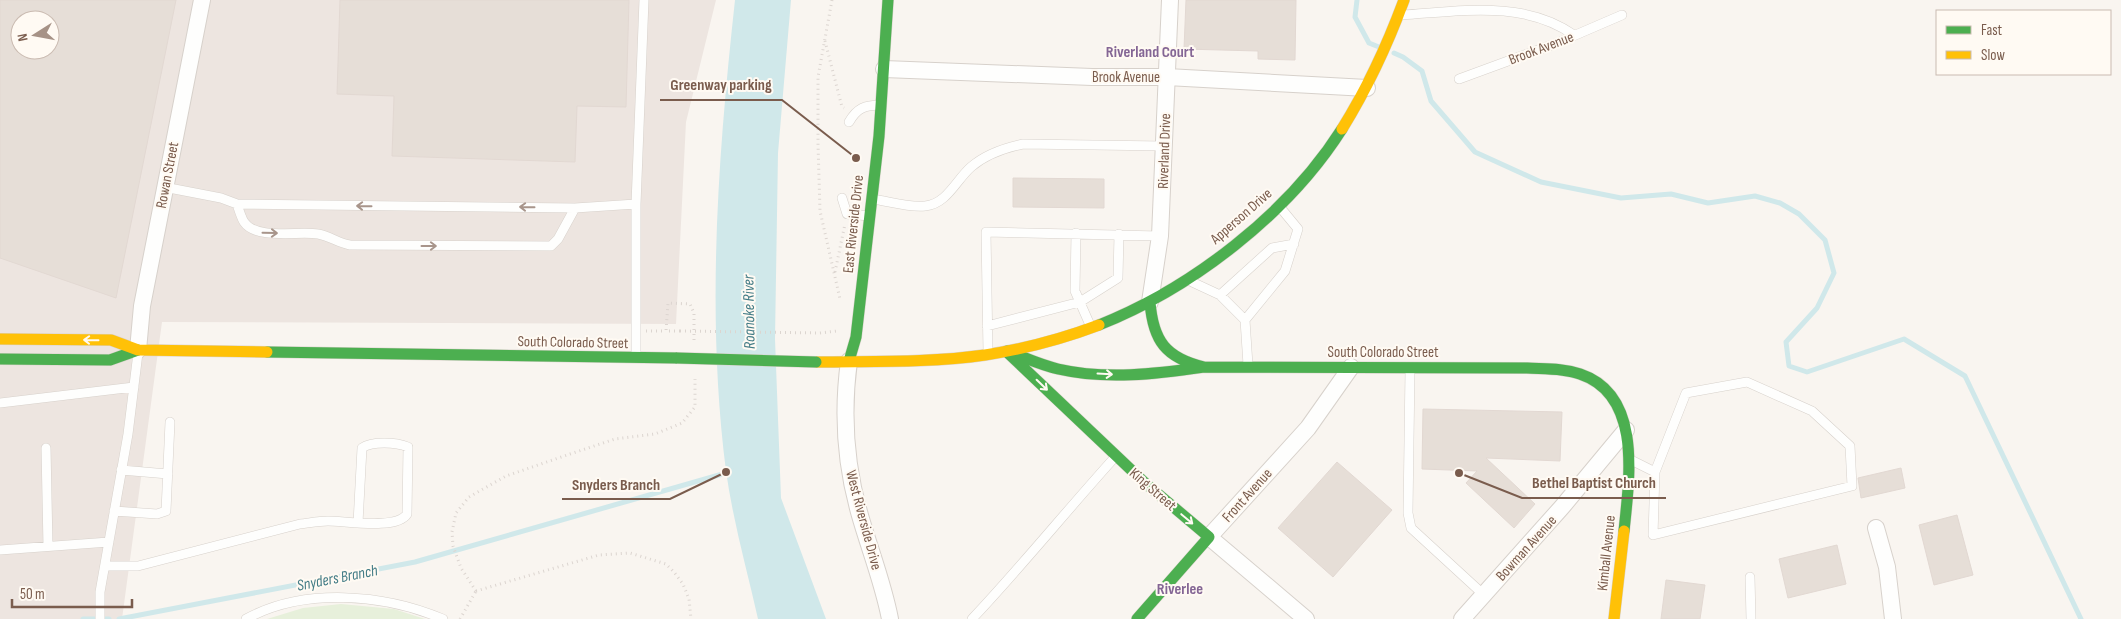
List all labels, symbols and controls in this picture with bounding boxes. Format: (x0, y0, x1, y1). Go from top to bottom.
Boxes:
north arrow (10, 10, 60, 60)
legend (1936, 10, 2111, 75)
text: Fast (1981, 21, 2003, 40)
street label: Brook Avenue (1506, 27, 1576, 70)
text: N (14, 32, 32, 43)
district label: Riverland Court (1106, 43, 1194, 62)
text: Slow (1981, 46, 2005, 65)
street label: Brook Avenue (1092, 68, 1160, 87)
callout: Greenway parking (660, 69, 782, 100)
text: Greenway parking (670, 76, 772, 95)
street label: Riverland Drive (1154, 113, 1175, 189)
street label: Rowan Street (152, 140, 183, 210)
street label: East Riverside Drive (839, 174, 868, 274)
street label: Apperson Drive (1206, 184, 1276, 249)
one-way arrow (356, 201, 372, 210)
one-way arrow (519, 202, 535, 212)
one-way arrow (261, 228, 277, 237)
one-way arrow (420, 241, 437, 251)
water label: Roanoke River (739, 274, 760, 349)
street label: South Colorado Street (517, 332, 629, 353)
one-way arrow (83, 335, 100, 345)
street label: South Colorado Street (1327, 343, 1439, 362)
one-way arrow (1096, 370, 1112, 379)
one-way arrow (1036, 379, 1048, 391)
street label: King Street (1125, 464, 1180, 515)
street label: Front Avenue (1218, 464, 1277, 526)
callout: Bethel Baptist Church (1522, 467, 1666, 498)
callout: Snyders Branch (562, 468, 670, 499)
street label: West Riverside Drive (841, 468, 886, 572)
text: Bethel Baptist Church (1532, 474, 1656, 493)
text: Snyders Branch (572, 476, 660, 495)
street label: Bowman Avenue (1492, 511, 1561, 585)
one-way arrow (1181, 513, 1194, 524)
street label: Kimball Avenue (1593, 514, 1620, 592)
water label: Snyders Branch (295, 561, 380, 596)
scale bar (12, 576, 132, 608)
district label: Riverlee (1157, 580, 1203, 599)
text: 50 m (20, 585, 45, 604)

